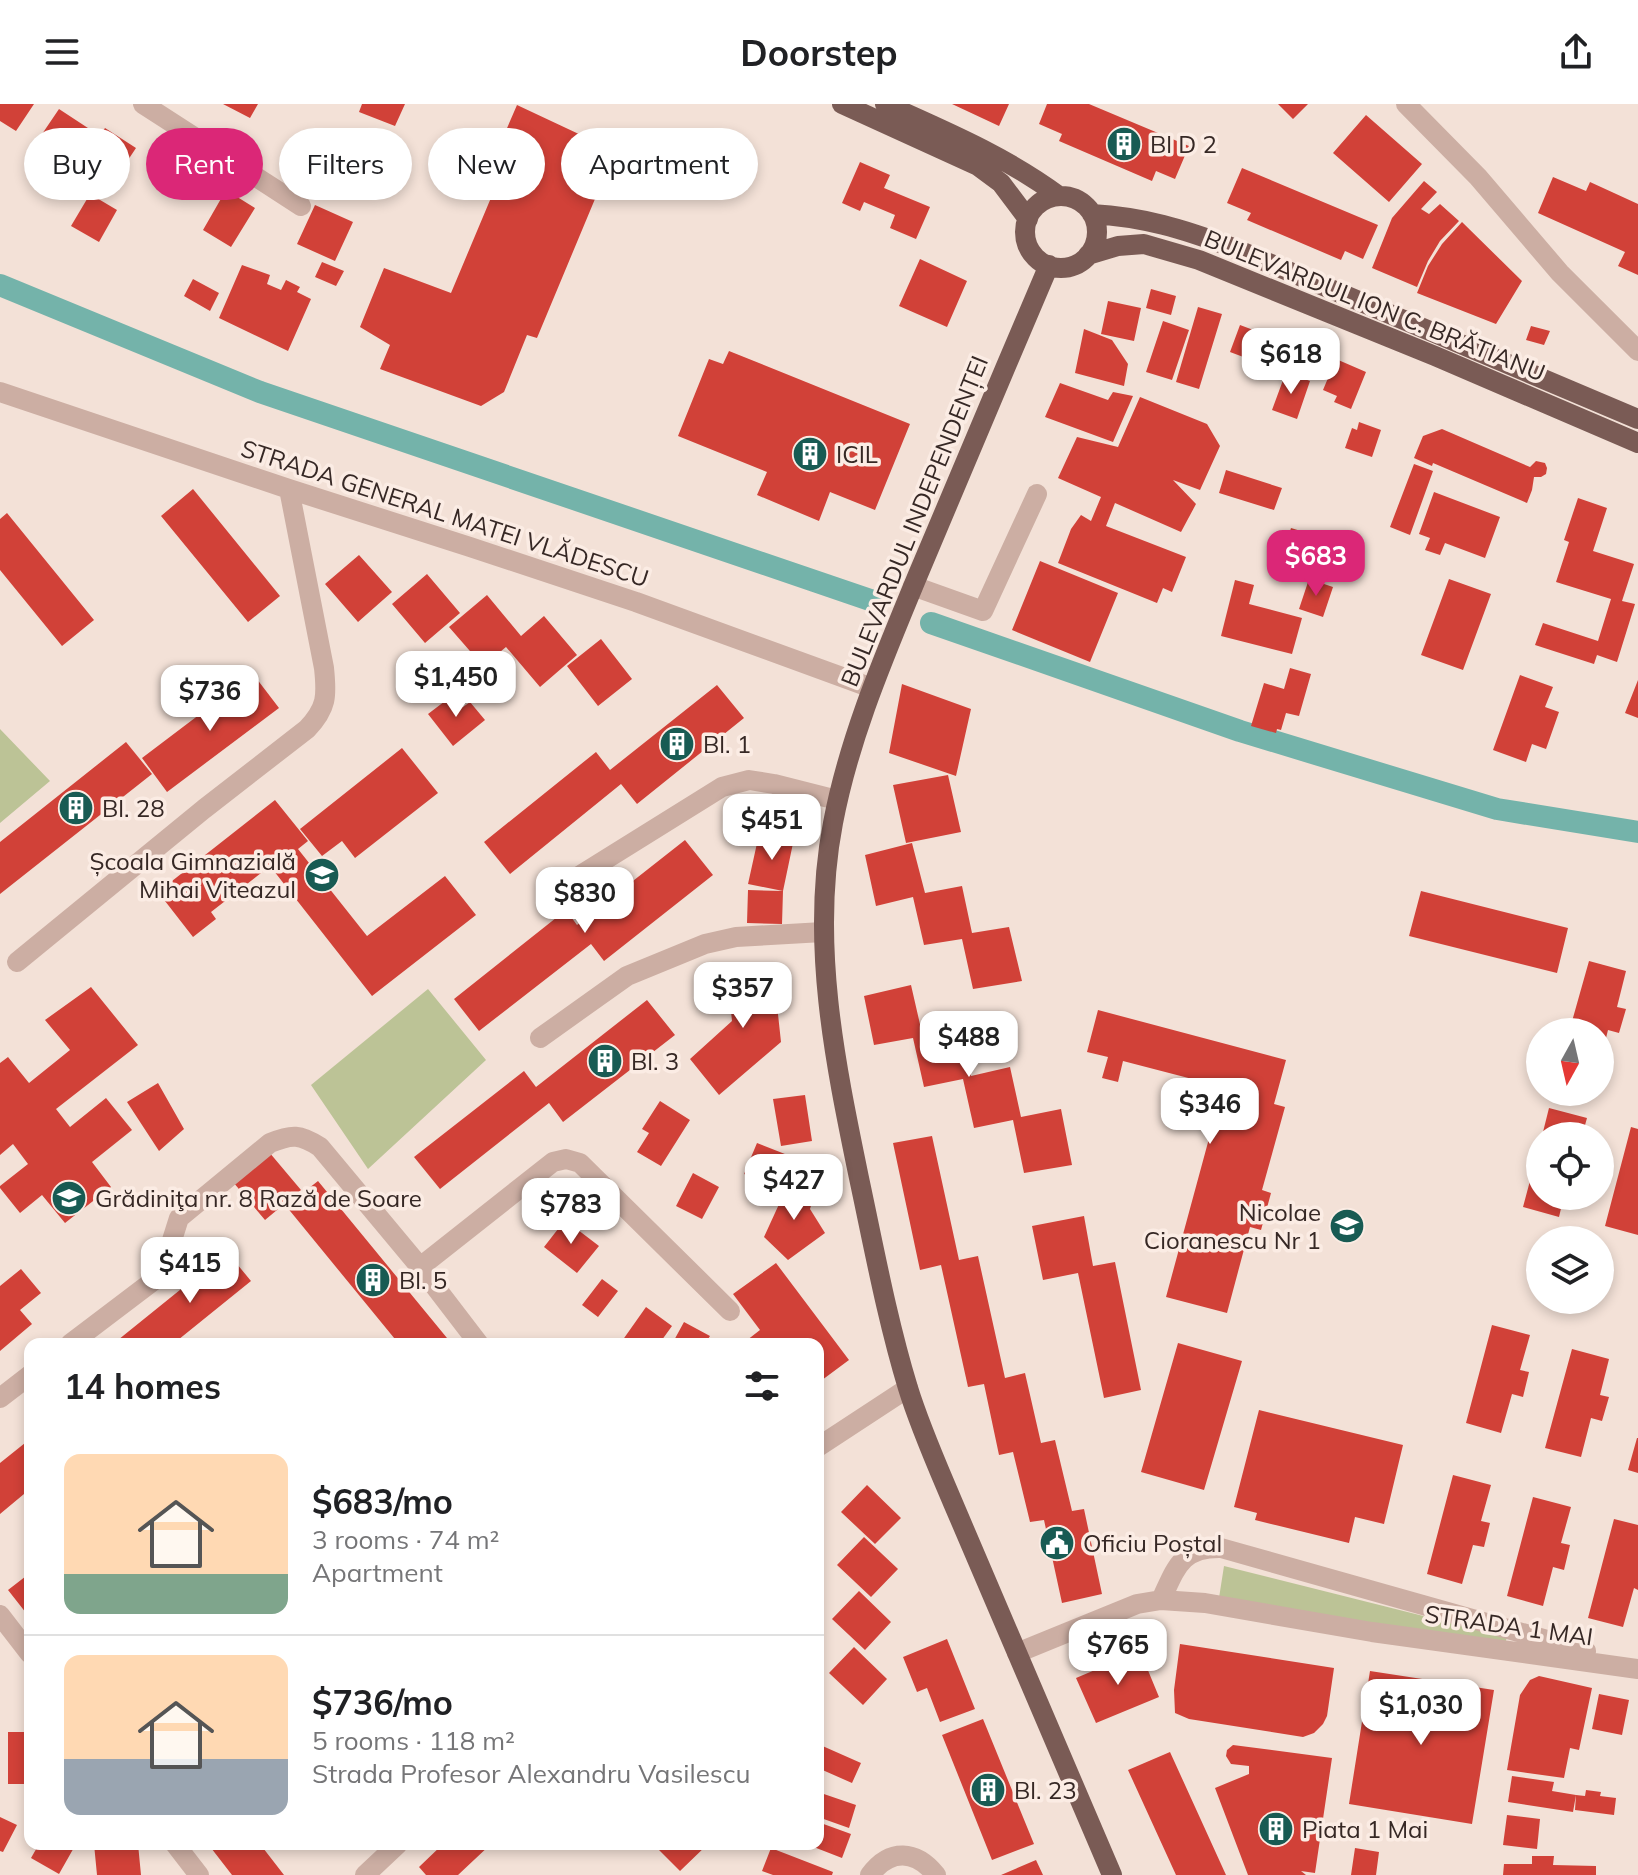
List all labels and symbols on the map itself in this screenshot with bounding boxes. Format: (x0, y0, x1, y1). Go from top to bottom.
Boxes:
building icon: Bl D 2 (1105, 125, 1143, 163)
place label: Bl D 2 (1150, 129, 1217, 159)
street label: BULEVARDUL ION C. BRĂTIANU (1200, 223, 1550, 387)
pin: $618 (1244, 328, 1338, 396)
street label: BULEVARDUL INDEPENDENȚEI (834, 351, 995, 691)
street label: STRADA GENERAL MATEI VLĂDESCU (237, 433, 653, 593)
building icon: ICIL (791, 435, 829, 473)
place label: ICIL (836, 439, 878, 469)
pin: $683 (1269, 530, 1363, 598)
pin: $1,450 (391, 651, 521, 719)
pin: $736 (163, 665, 257, 733)
building icon: Bl. 1 (658, 725, 696, 763)
place label: Bl. 1 (703, 729, 751, 759)
building icon: Bl. 28 (57, 789, 95, 827)
place label: Bl. 28 (102, 793, 165, 823)
pin: $451 (725, 794, 819, 862)
place label: Școala Gimnazială Mihai Viteazul (89, 846, 296, 904)
school or university icon: Școala Gimnazială Mihai Viteazul (303, 856, 341, 894)
pin: $830 (538, 867, 632, 935)
pin: $357 (696, 962, 790, 1030)
pin: $488 (922, 1011, 1016, 1079)
north arrow (1526, 1018, 1614, 1106)
building icon: Bl. 3 (586, 1042, 624, 1080)
place label: Bl. 3 (631, 1046, 679, 1076)
pin: $346 (1163, 1078, 1257, 1146)
pin: $427 (747, 1154, 841, 1222)
pin: $783 (524, 1178, 618, 1246)
school or university icon: Grădiniţa nr. 8 Rază de Soare (50, 1179, 88, 1217)
place label: Grădiniţa nr. 8 Rază de Soare (95, 1183, 422, 1213)
place label: Nicolae Cioranescu Nr 1 (1144, 1197, 1321, 1255)
school or university icon: Nicolae Cioranescu Nr 1 (1328, 1207, 1366, 1245)
pin: $415 (143, 1237, 237, 1305)
building icon: Bl. 5 (354, 1261, 392, 1299)
place label: Bl. 5 (399, 1265, 447, 1295)
public building icon: Oficiu Poștal (1038, 1524, 1076, 1562)
place label: Oficiu Poștal (1083, 1528, 1222, 1559)
street label: STRADA 1 MAI (1423, 1598, 1595, 1652)
pin: $765 (1071, 1619, 1165, 1687)
pin: $1,030 (1356, 1679, 1486, 1747)
building icon: Bl. 23 (969, 1771, 1007, 1809)
place label: Bl. 23 (1014, 1775, 1077, 1805)
building icon: Piata 1 Mai (1257, 1810, 1295, 1848)
place label: Piata 1 Mai (1302, 1814, 1428, 1844)

